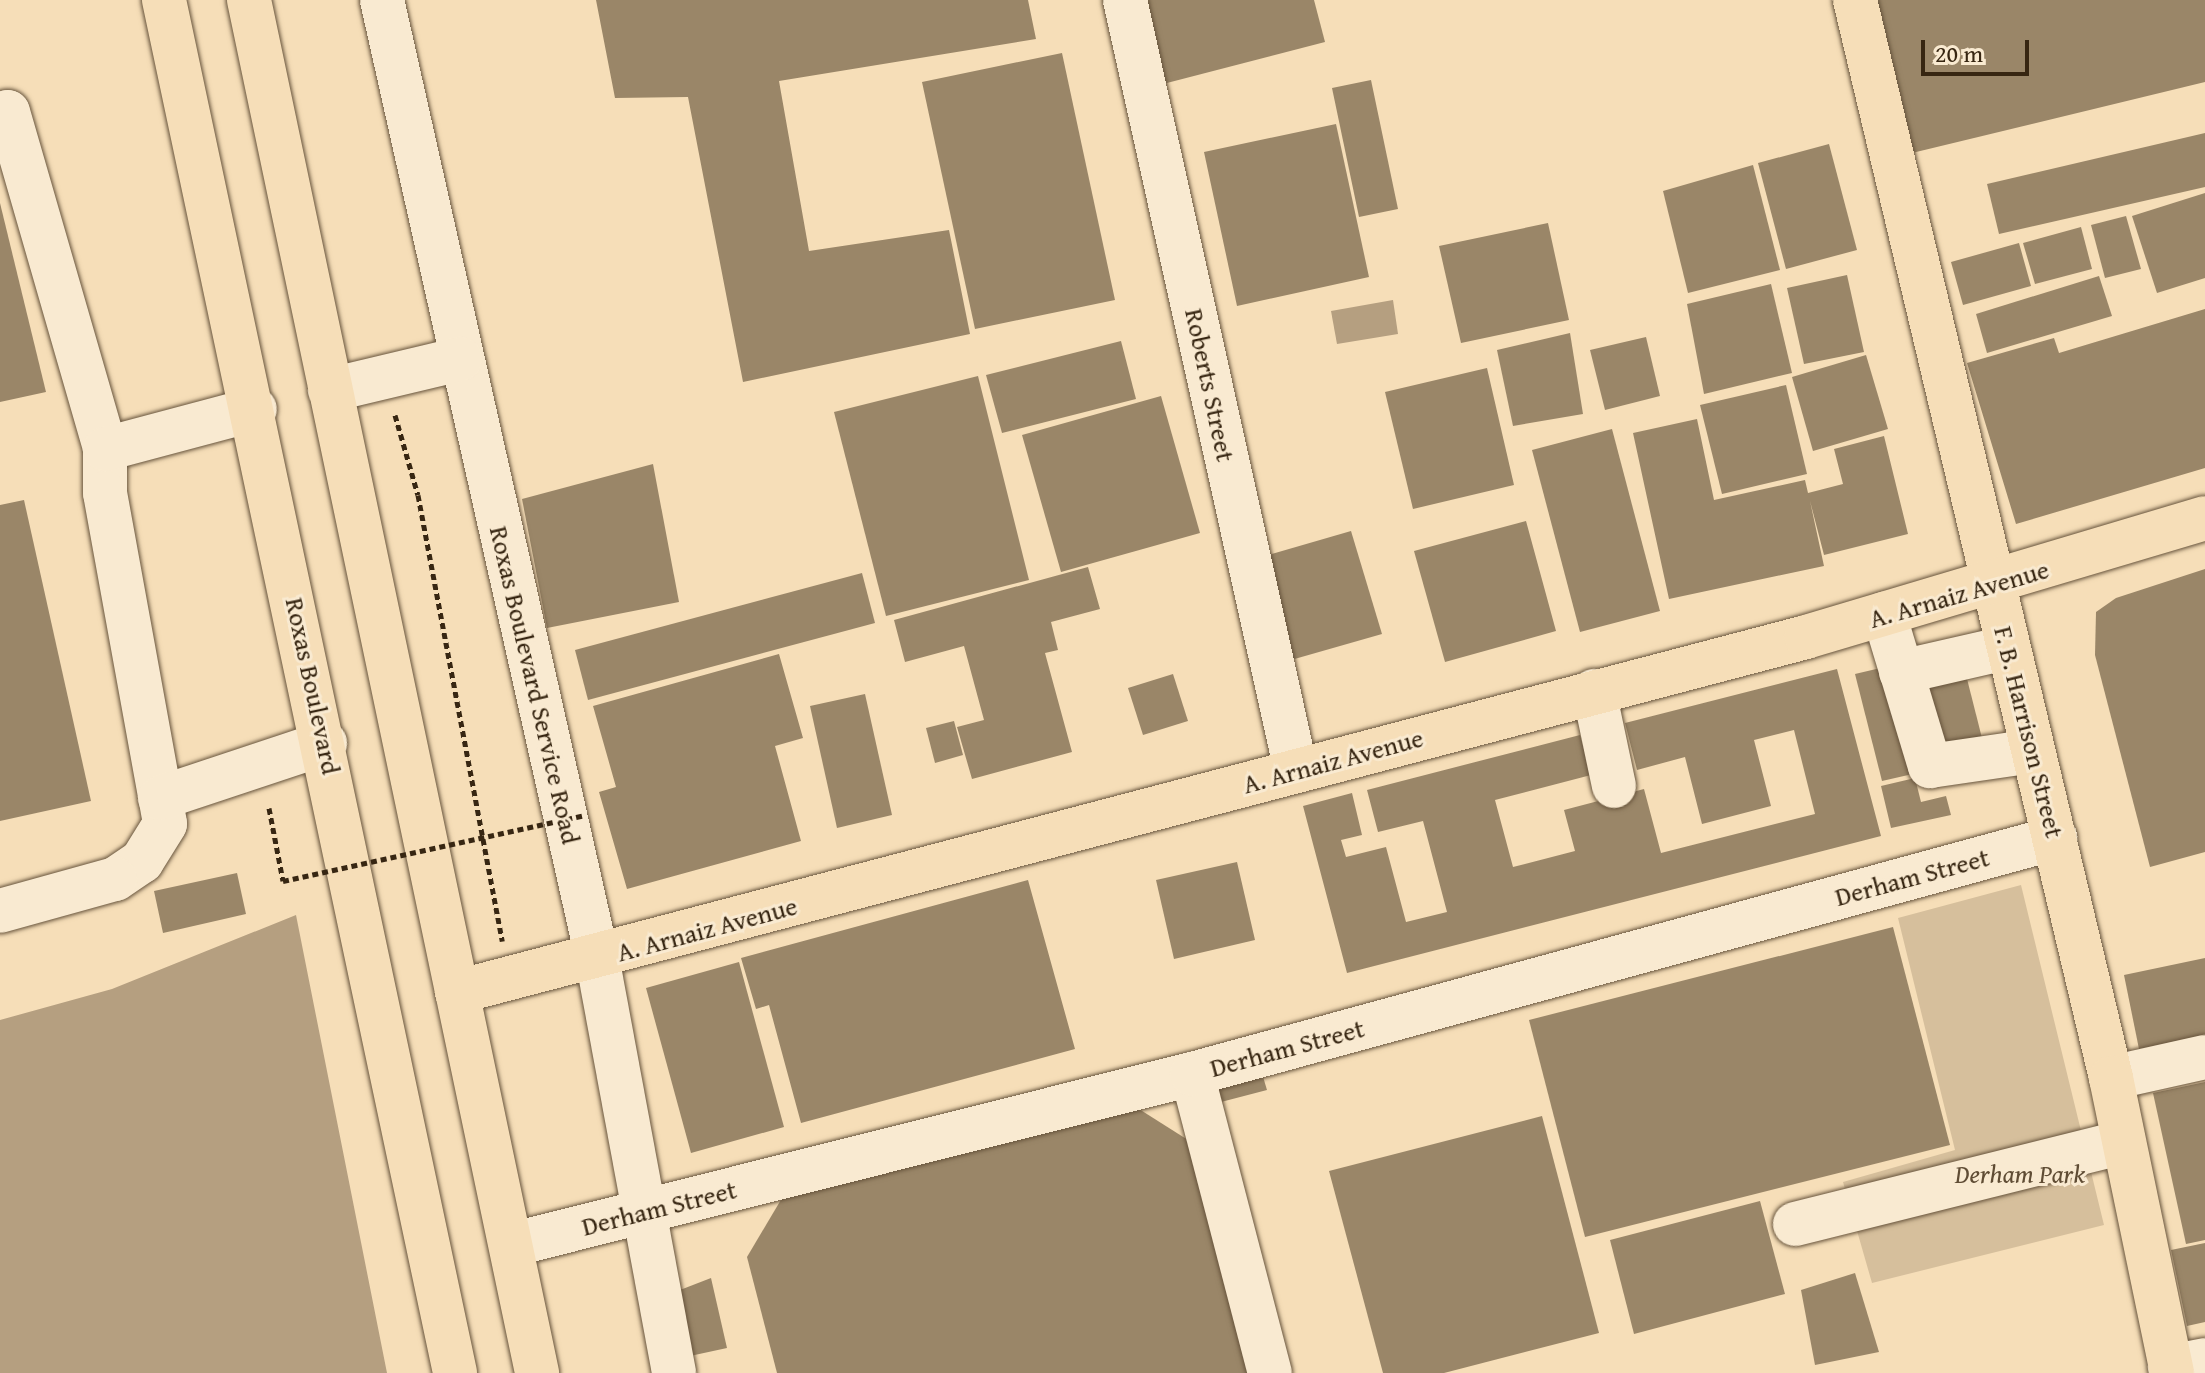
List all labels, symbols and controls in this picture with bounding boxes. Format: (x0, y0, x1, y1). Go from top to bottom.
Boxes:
scale bar (1925, 24, 2033, 74)
text: 20 m (1935, 36, 1983, 71)
street label: Roberts Street (1179, 306, 1241, 464)
street label: Roxas Boulevard Service Road (483, 523, 587, 847)
street label: A. Arnaiz Avenue (1866, 553, 2052, 635)
street label: Roxas Boulevard (279, 595, 347, 777)
street label: F. B. Harrison Street (1988, 623, 2070, 841)
street label: A. Arnaiz Avenue (1239, 722, 1427, 800)
street label: Derham Street (1831, 841, 1993, 913)
street label: A. Arnaiz Avenue (613, 890, 801, 968)
street label: Derham Street (1206, 1012, 1368, 1084)
park label: Derham Park (1955, 1158, 2085, 1190)
street label: Derham Street (578, 1174, 740, 1242)

